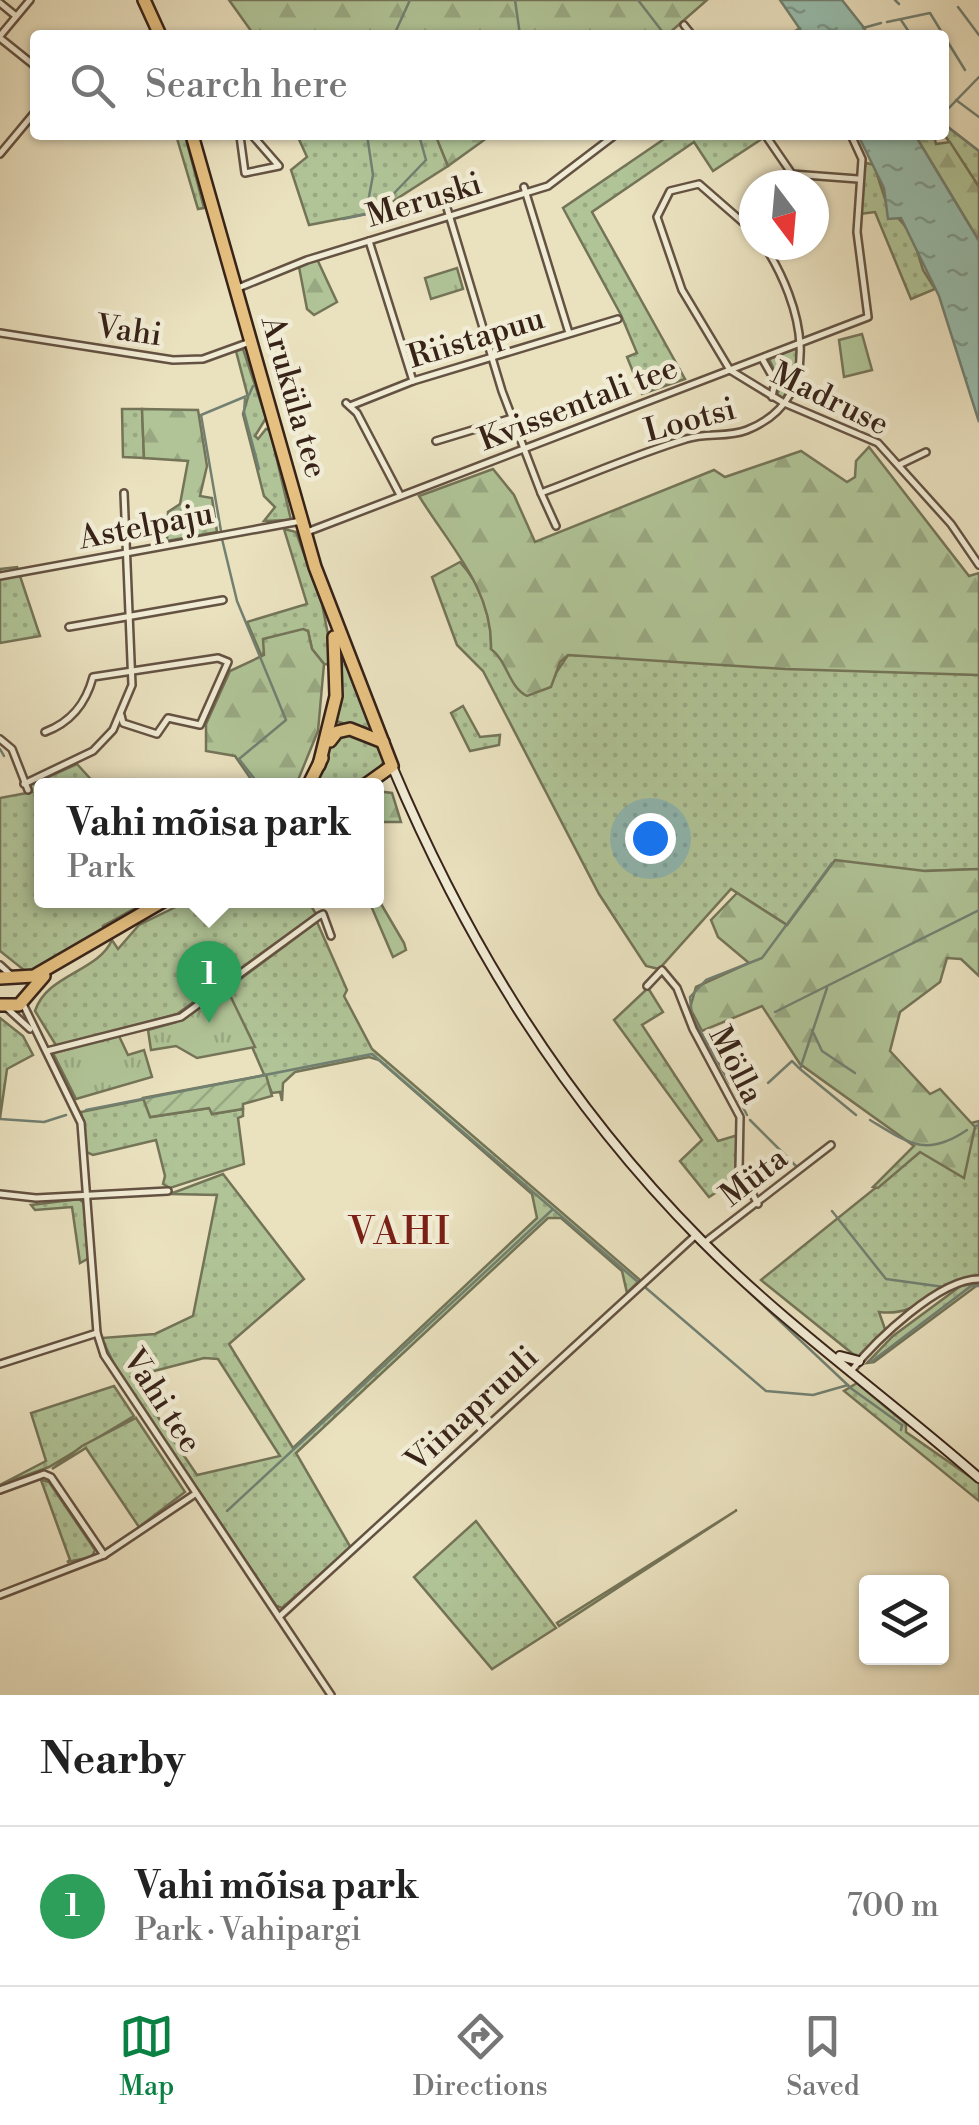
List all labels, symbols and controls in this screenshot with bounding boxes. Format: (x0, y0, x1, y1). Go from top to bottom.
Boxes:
search box (30, 30, 949, 140)
icon: search (65, 58, 120, 113)
text: Search here (145, 62, 348, 109)
street label: Meruski (361, 164, 487, 236)
north arrow (739, 170, 829, 260)
street label: Riistapuu (403, 298, 549, 378)
street label: Vahi (93, 306, 164, 355)
street label: Aruküla tee (252, 311, 336, 483)
street label: Kvissentali tee (473, 348, 683, 460)
street label: Madruse (765, 353, 895, 445)
street label: Lootsi (640, 389, 740, 451)
street label: Astelpaju (74, 493, 217, 559)
popup (34, 778, 384, 908)
text: Vahi mõisa park (67, 800, 351, 847)
your location (625, 813, 676, 864)
text: Park (67, 847, 134, 887)
pin: 1 (176, 940, 242, 1023)
street label: Mölla (700, 1020, 773, 1111)
street label: Müta (712, 1138, 796, 1216)
district label: VAHI (347, 1209, 452, 1256)
street label: Viinapruuli (396, 1337, 547, 1481)
street label: Vahi tee (113, 1341, 210, 1461)
map controls (859, 1575, 949, 1665)
button: layers (859, 1575, 949, 1665)
text: Nearby (40, 1734, 185, 1787)
text: Vahi mõisa park (135, 1863, 418, 1910)
text: 1 (65, 1886, 80, 1926)
text: 700 m (847, 1886, 939, 1926)
text: Park · Vahipargi (135, 1910, 361, 1950)
tab: Map (119, 2009, 174, 2104)
tab: Directions (413, 2009, 548, 2104)
tab: Saved (786, 2009, 860, 2104)

